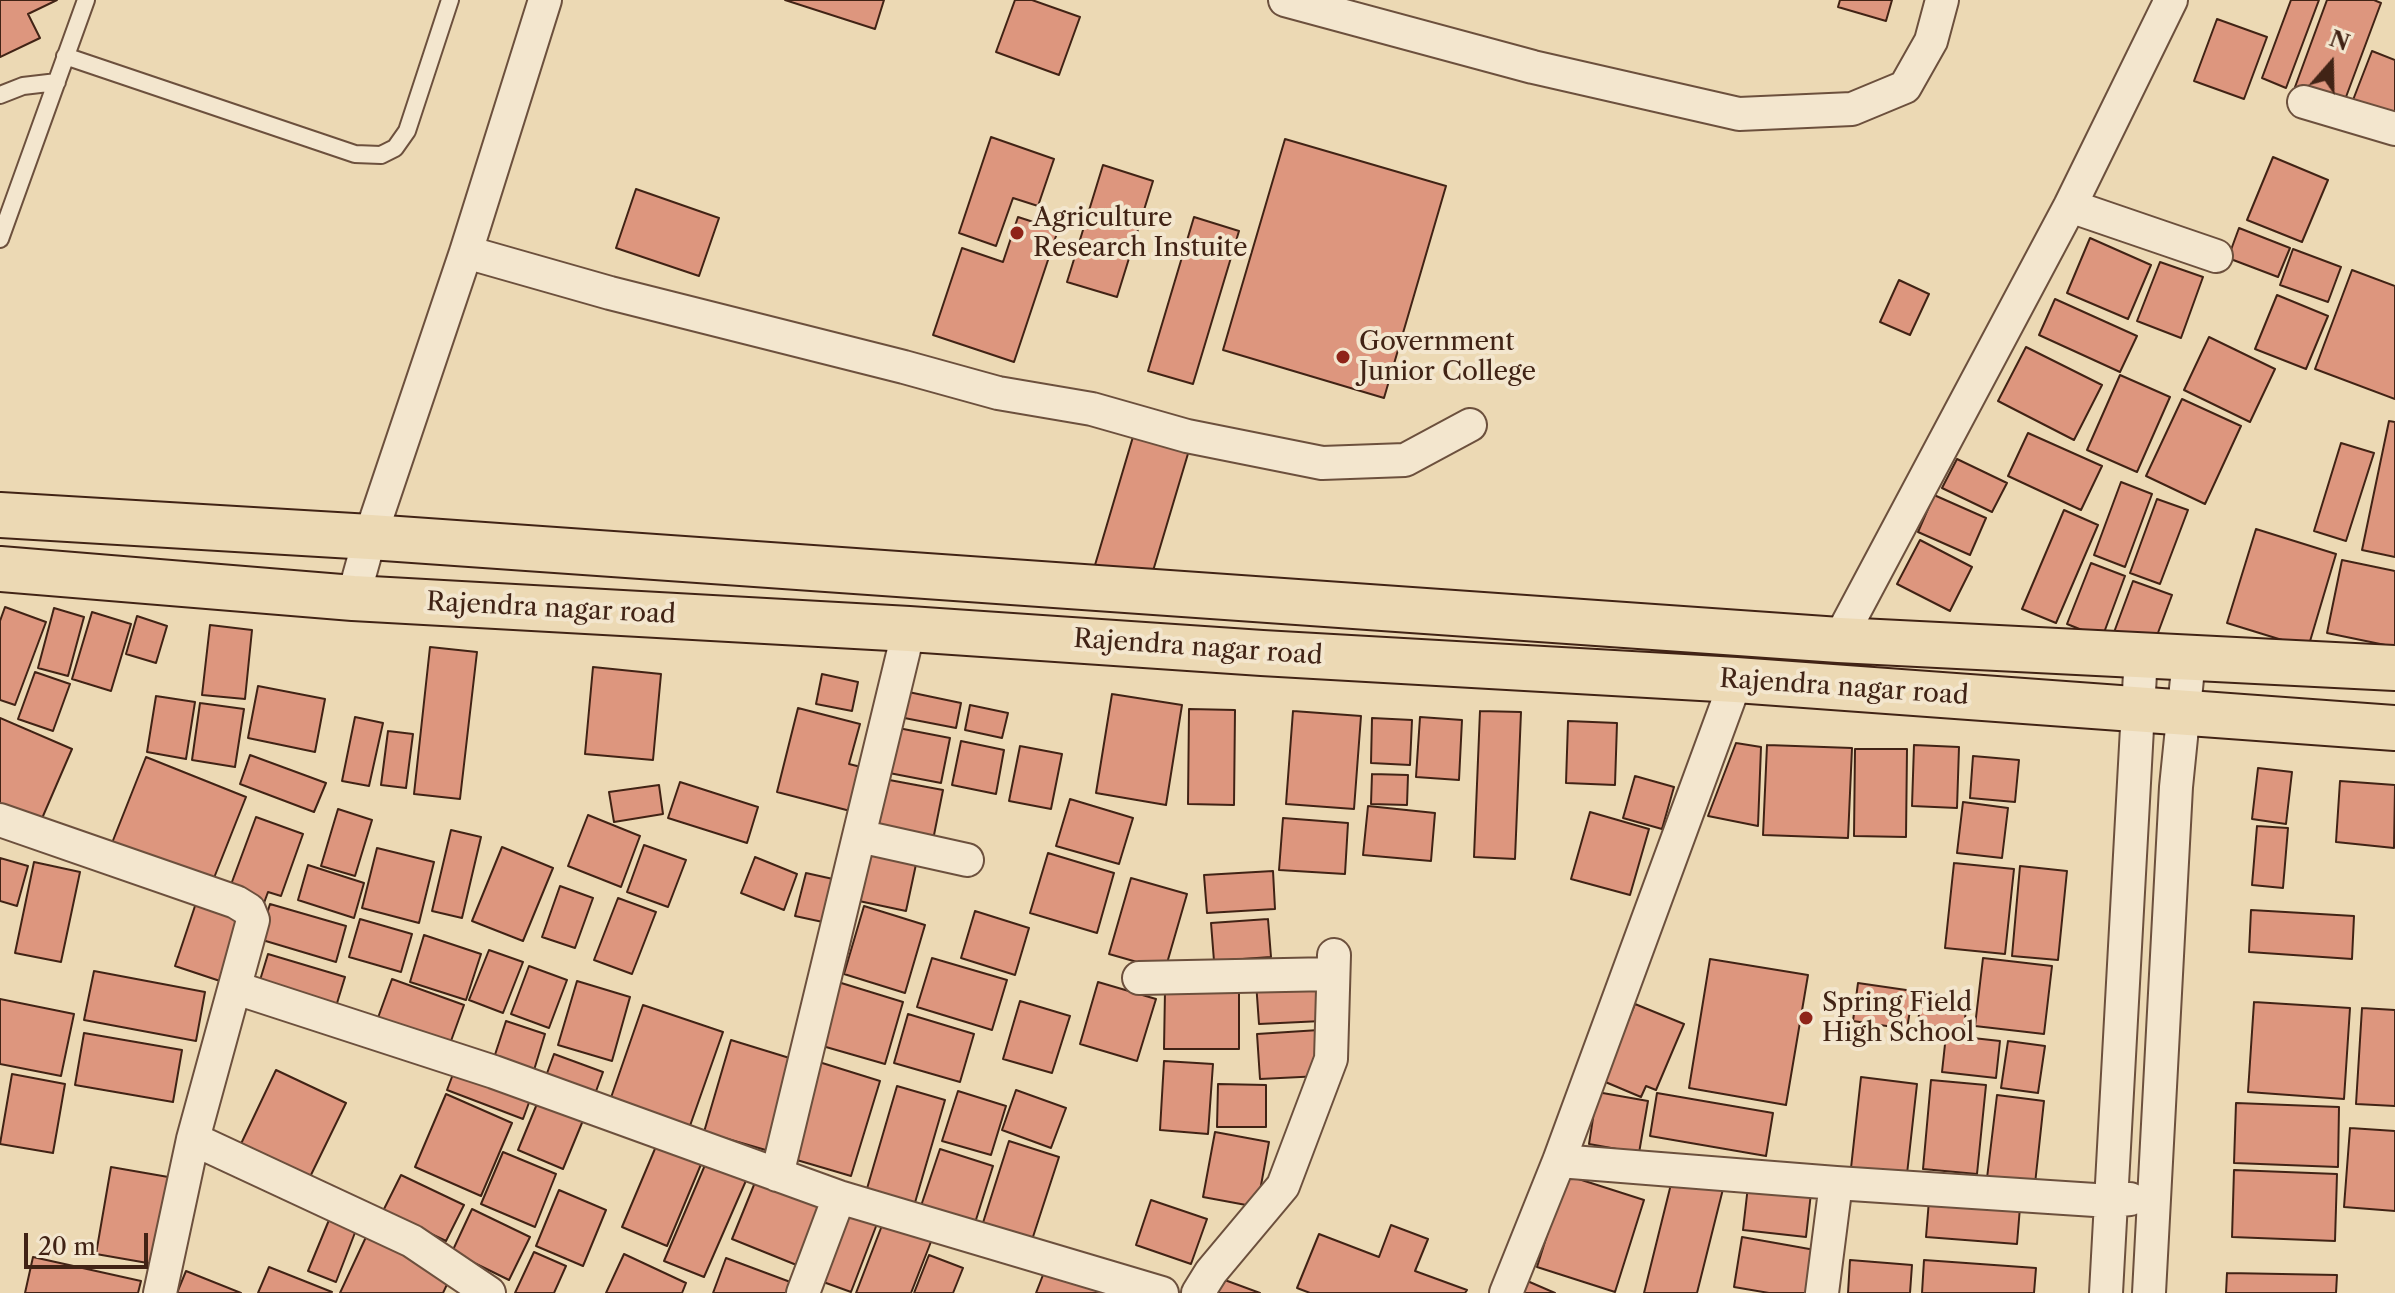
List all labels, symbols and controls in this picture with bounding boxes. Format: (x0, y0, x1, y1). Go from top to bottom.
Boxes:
north arrow (2291, 24, 2371, 104)
text: N (2326, 25, 2353, 57)
place label: Agriculture Research Instuite (1033, 202, 1248, 264)
marker: Agriculture Research Instuite (1008, 224, 1026, 242)
place label: Government Junior College (1359, 326, 1536, 388)
marker: Government Junior College (1334, 348, 1352, 366)
street label: Rajendra nagar road (426, 587, 676, 631)
street label: Rajendra nagar road (1072, 624, 1324, 672)
street label: Rajendra nagar road (1718, 664, 1970, 712)
place label: Spring Field High School (1822, 987, 1974, 1048)
marker: Spring Field High School (1797, 1009, 1815, 1027)
scale bar (28, 1217, 152, 1267)
text: 20 m (38, 1232, 96, 1261)

